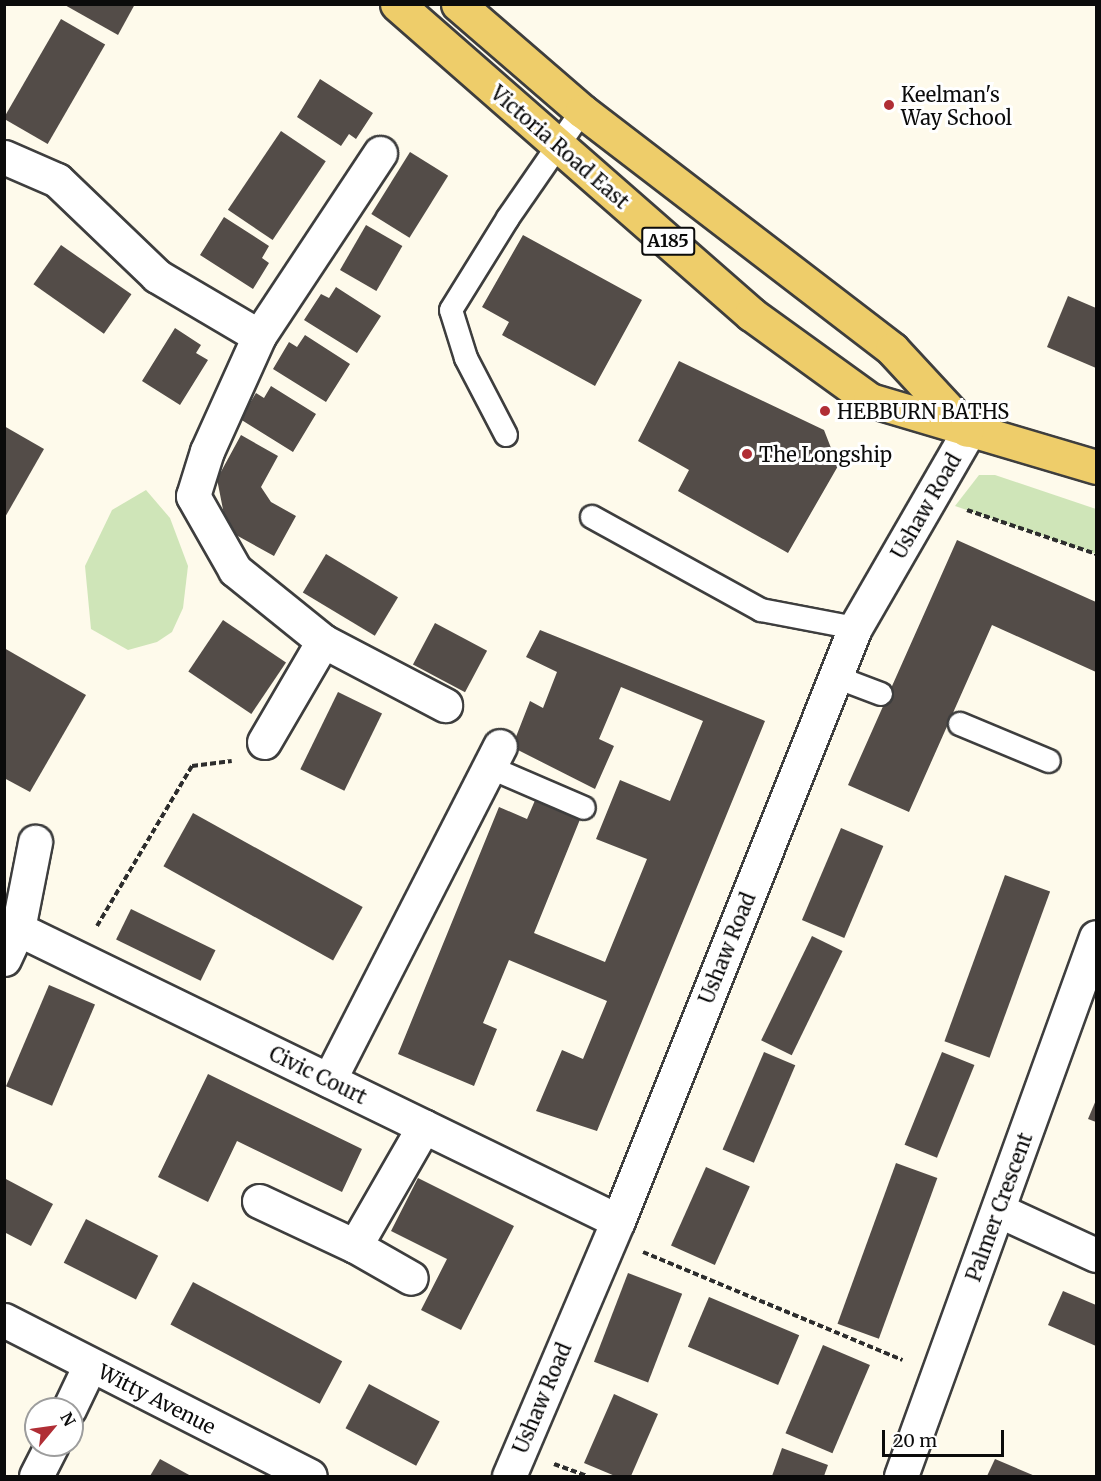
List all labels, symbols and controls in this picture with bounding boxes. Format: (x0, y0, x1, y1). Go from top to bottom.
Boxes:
street label: Victoria Road East (486, 81, 634, 213)
place label: Keelman's Way School (901, 82, 1012, 129)
marker: Keelman's Way School (882, 98, 896, 112)
road number: A185 (641, 226, 695, 256)
place label: HEBBURN BATHS (837, 399, 1009, 423)
marker: HEBBURN BATHS (818, 404, 832, 418)
place label: The Longship (759, 442, 892, 466)
marker: The Longship (740, 447, 754, 461)
street label: Ushaw Road (886, 449, 966, 563)
street label: Ushaw Road (694, 889, 760, 1007)
street label: Civic Court (265, 1041, 371, 1109)
street label: Palmer Crescent (961, 1129, 1037, 1285)
street label: Ushaw Road (508, 1339, 576, 1457)
street label: Witty Avenue (94, 1359, 220, 1439)
north arrow (24, 1397, 84, 1457)
text: N (56, 1409, 80, 1430)
scale bar (885, 1418, 1006, 1456)
text: 20 m (893, 1429, 937, 1452)

